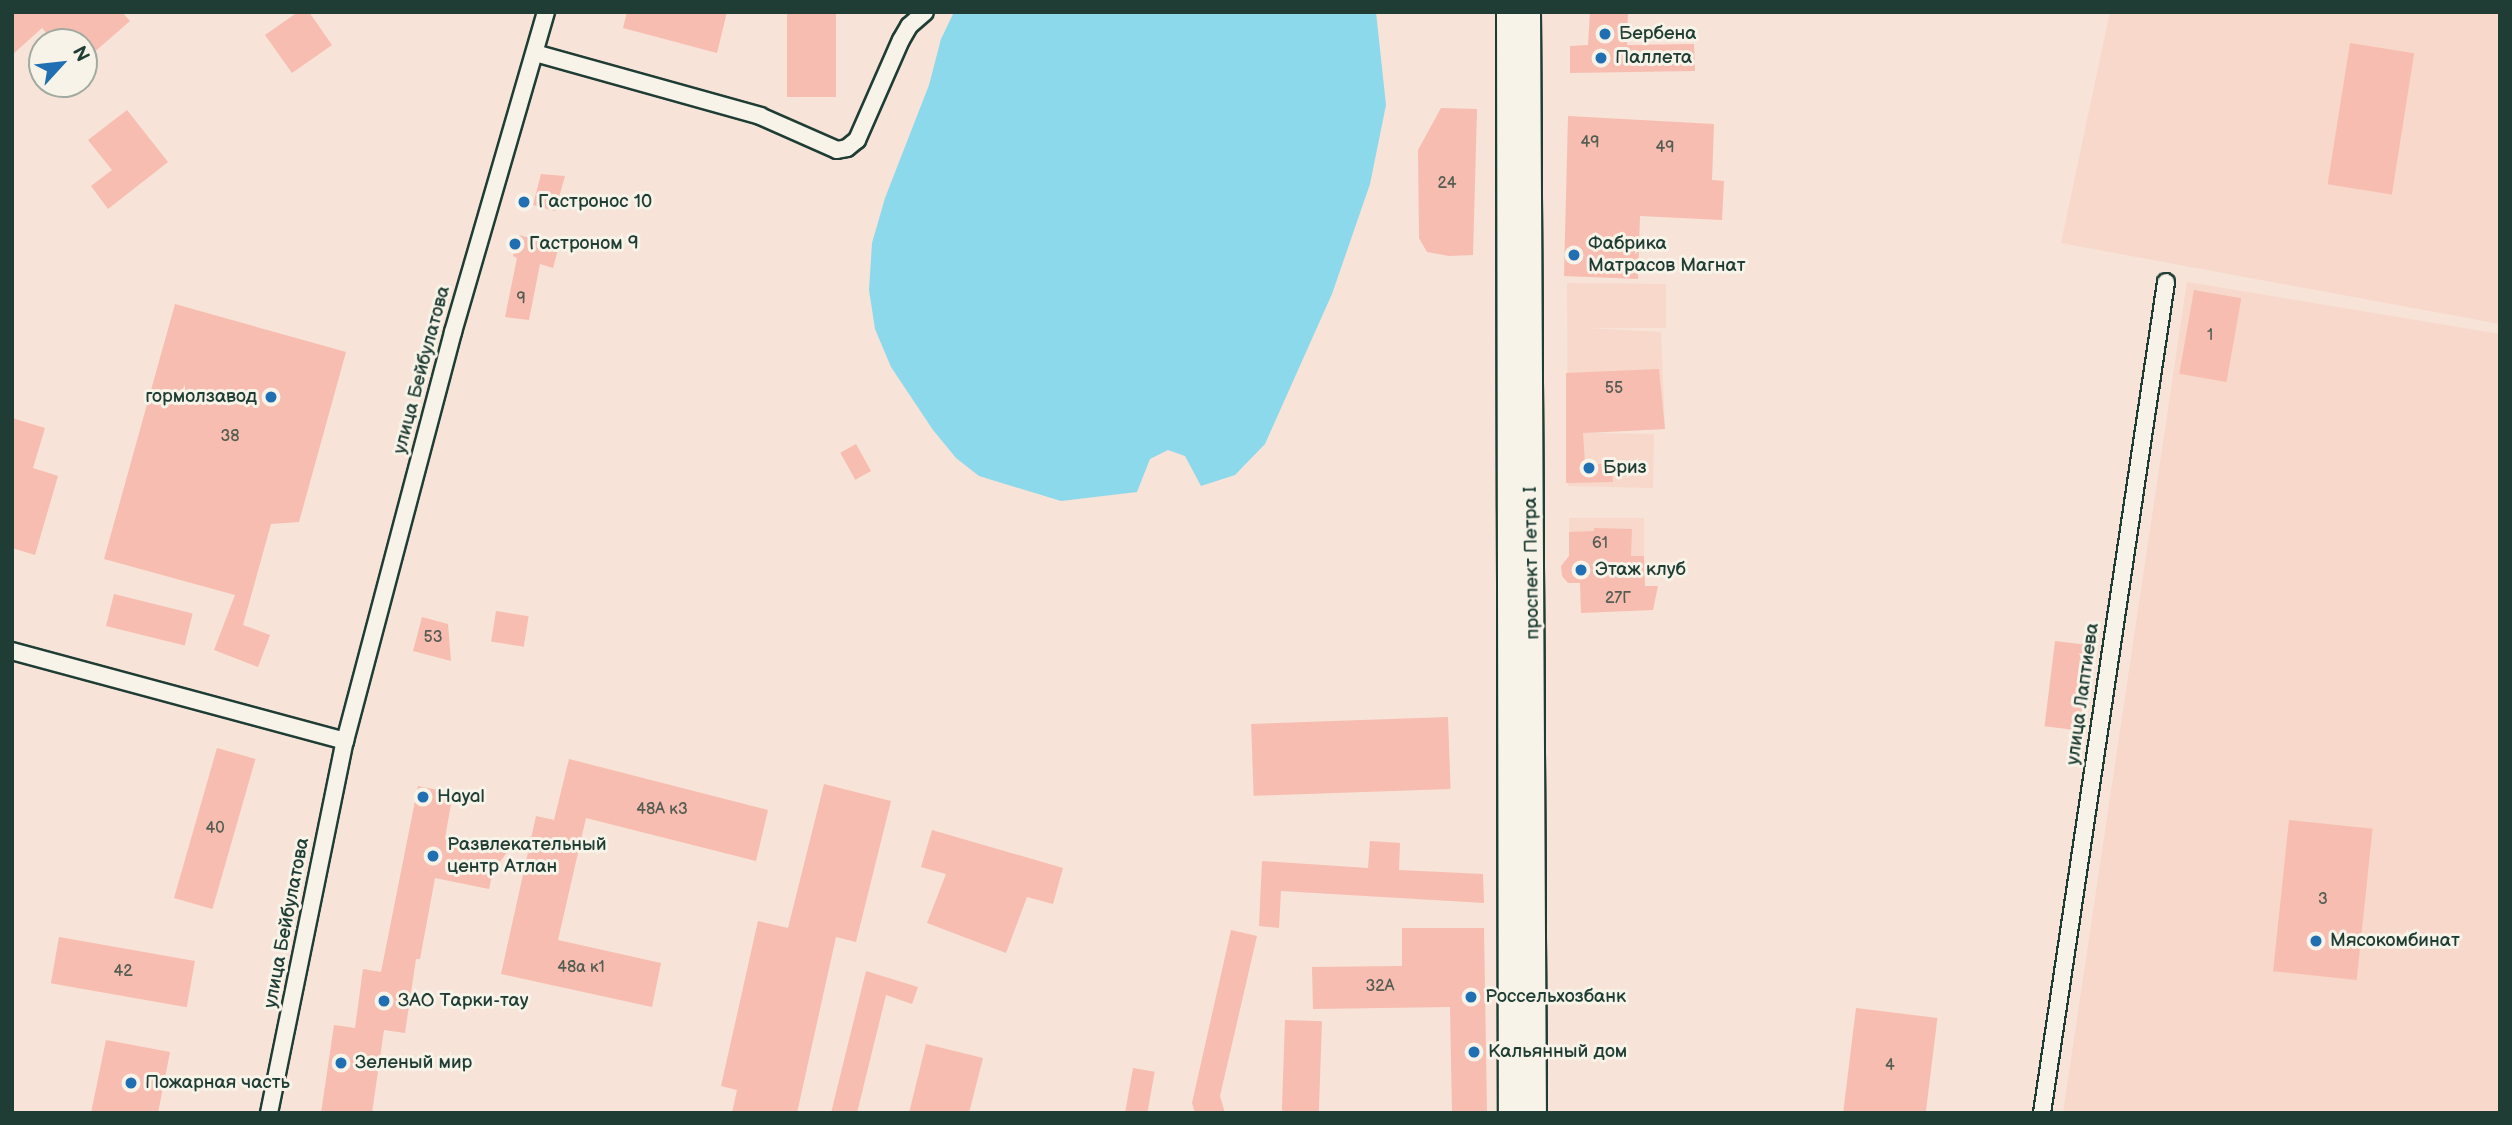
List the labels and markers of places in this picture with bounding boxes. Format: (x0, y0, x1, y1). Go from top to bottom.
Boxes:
place label: Бербена (1619, 23, 1696, 45)
marker: Бербена (1597, 26, 1613, 42)
place label: Паллета (1615, 47, 1692, 69)
marker: Паллета (1593, 50, 1609, 66)
place label: Гастронос 10 (538, 191, 652, 213)
marker: Гастронос 10 (516, 194, 532, 210)
place label: Гастроном 9 (529, 233, 639, 255)
place label: Фабрика Матрасов Магнат (1588, 233, 1746, 277)
marker: Гастроном 9 (507, 236, 523, 252)
marker: Фабрика Матрасов Магнат (1566, 247, 1582, 263)
place label: гормолзавод (145, 386, 257, 408)
marker: гормолзавод (263, 389, 279, 405)
place label: Бриз (1603, 457, 1647, 479)
marker: Бриз (1581, 460, 1597, 476)
place label: Этаж клуб (1595, 559, 1686, 581)
marker: Этаж клуб (1573, 562, 1589, 578)
place label: Hayal (437, 786, 485, 808)
marker: Hayal (415, 789, 431, 805)
place label: Развлекательный центр Атлан (447, 834, 607, 878)
marker: Развлекательный центр Атлан (425, 848, 441, 864)
place label: Мясокомбинат (2330, 930, 2460, 952)
marker: Мясокомбинат (2308, 933, 2324, 949)
place label: Россельхозбанк (1485, 986, 1626, 1008)
marker: Россельхозбанк (1463, 989, 1479, 1005)
place label: ЗАО Тарки-тау (398, 990, 529, 1012)
marker: ЗАО Тарки-тау (376, 993, 392, 1009)
place label: Кальянный дом (1488, 1041, 1627, 1063)
marker: Кальянный дом (1466, 1044, 1482, 1060)
place label: Зеленый мир (355, 1052, 472, 1074)
marker: Зеленый мир (333, 1055, 349, 1071)
place label: Пожарная часть (145, 1072, 290, 1094)
marker: Пожарная часть (123, 1075, 139, 1091)

